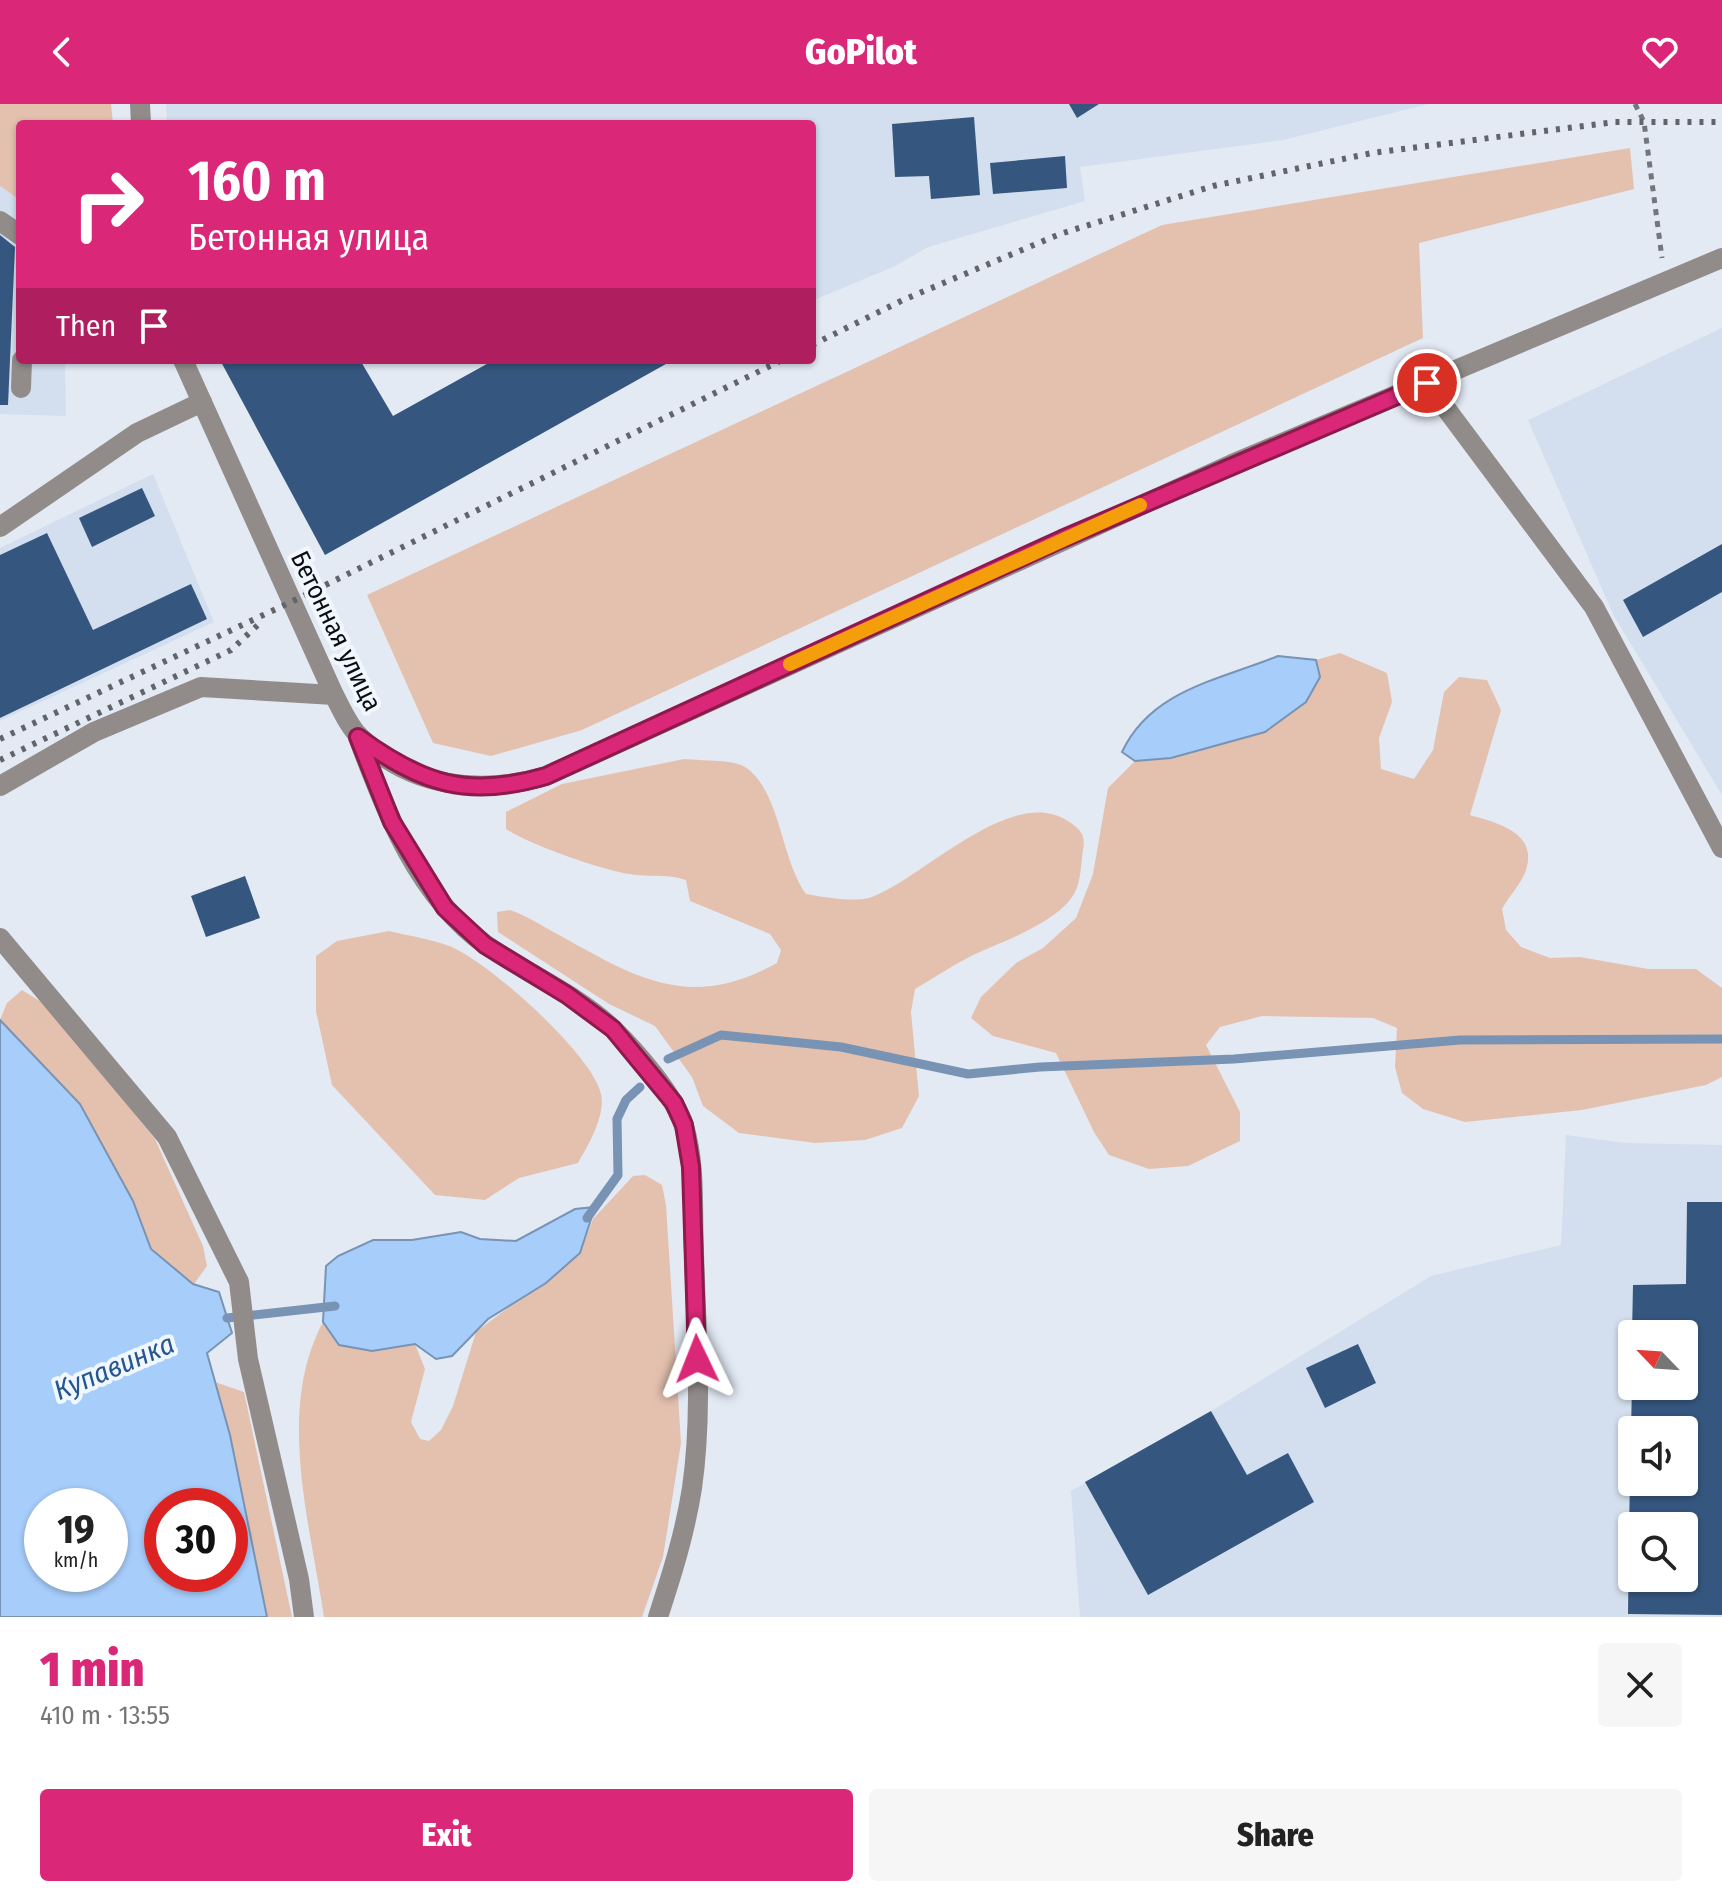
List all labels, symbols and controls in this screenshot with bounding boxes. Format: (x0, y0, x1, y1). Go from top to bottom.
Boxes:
icon: back (40, 30, 84, 74)
text: GoPilot (805, 30, 917, 74)
icon: heart (1638, 30, 1682, 74)
text: 160 m (188, 148, 326, 215)
icon: right (56, 152, 160, 256)
text: Бетонная улица (188, 216, 429, 260)
icon: arrive (132, 304, 176, 348)
text: Then (56, 308, 116, 344)
pin (1393, 349, 1461, 417)
icon: arrive (1405, 361, 1449, 405)
street label: Бетонная улица (284, 546, 388, 716)
position arrow (655, 1317, 739, 1401)
north arrow (1618, 1320, 1698, 1400)
map controls (1618, 1320, 1698, 1592)
water label: Купавинка (49, 1327, 179, 1407)
button: sound (1618, 1416, 1698, 1496)
speed limit sign: 30 (144, 1488, 248, 1592)
text: 19 (57, 1506, 95, 1554)
button: search (1618, 1512, 1698, 1592)
text: km/h (54, 1548, 98, 1572)
text: 1 min (40, 1641, 144, 1699)
button: close (1598, 1643, 1682, 1727)
text: 410 m · 13:55 (40, 1700, 170, 1731)
button: Exit (40, 1789, 853, 1881)
button: Share (869, 1789, 1682, 1881)

